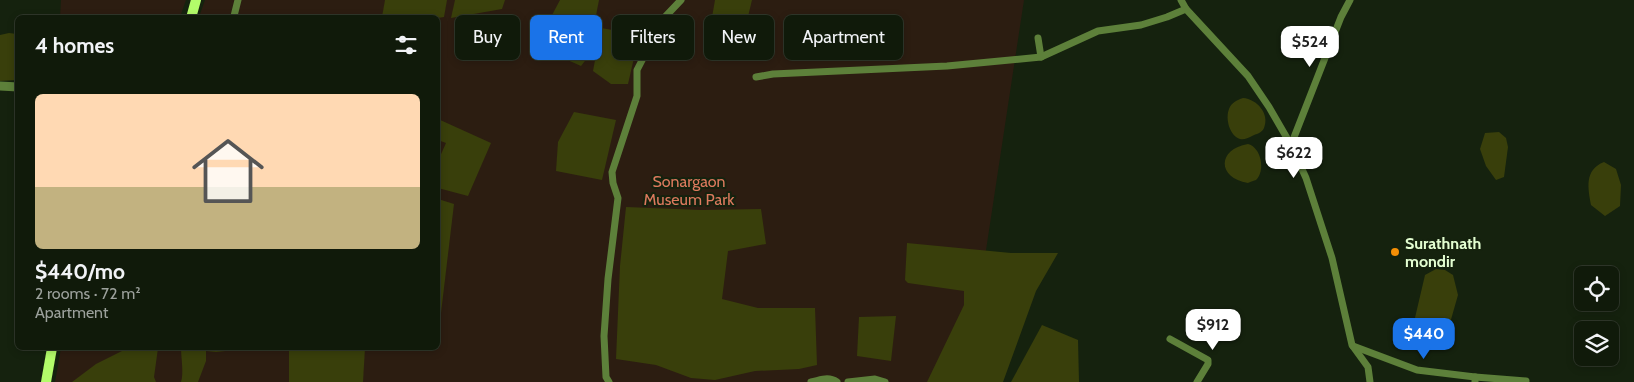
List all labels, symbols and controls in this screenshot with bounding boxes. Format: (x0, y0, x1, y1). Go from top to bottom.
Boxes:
chip: Buy (455, 15, 520, 60)
chip: Rent (530, 15, 602, 60)
chip: Filters (612, 15, 694, 60)
chip: New (704, 15, 774, 60)
chip: Apartment (784, 15, 903, 60)
pin: $524 (1280, 26, 1340, 68)
icon: filters (392, 31, 420, 59)
text: $524 (1292, 32, 1328, 51)
text: 4 homes (35, 33, 114, 58)
icon: home (183, 126, 273, 216)
pin: $622 (1264, 136, 1324, 179)
text: $622 (1276, 143, 1312, 162)
park label: Sonargaon Museum Park (644, 172, 735, 209)
place label: Surathnath mondir (1405, 234, 1481, 271)
marker: Surathnath mondir (1389, 246, 1401, 258)
text: $440/mo (35, 259, 125, 284)
map controls (1574, 266, 1619, 366)
button: locate (1574, 266, 1619, 311)
text: 2 rooms · 72 m² (35, 284, 140, 303)
text: Apartment (35, 303, 108, 322)
pin: $912 (1183, 308, 1243, 351)
text: $912 (1197, 315, 1229, 334)
pin: $440 (1394, 318, 1454, 360)
button: layers (1574, 321, 1619, 366)
text: $440 (1404, 324, 1444, 343)

